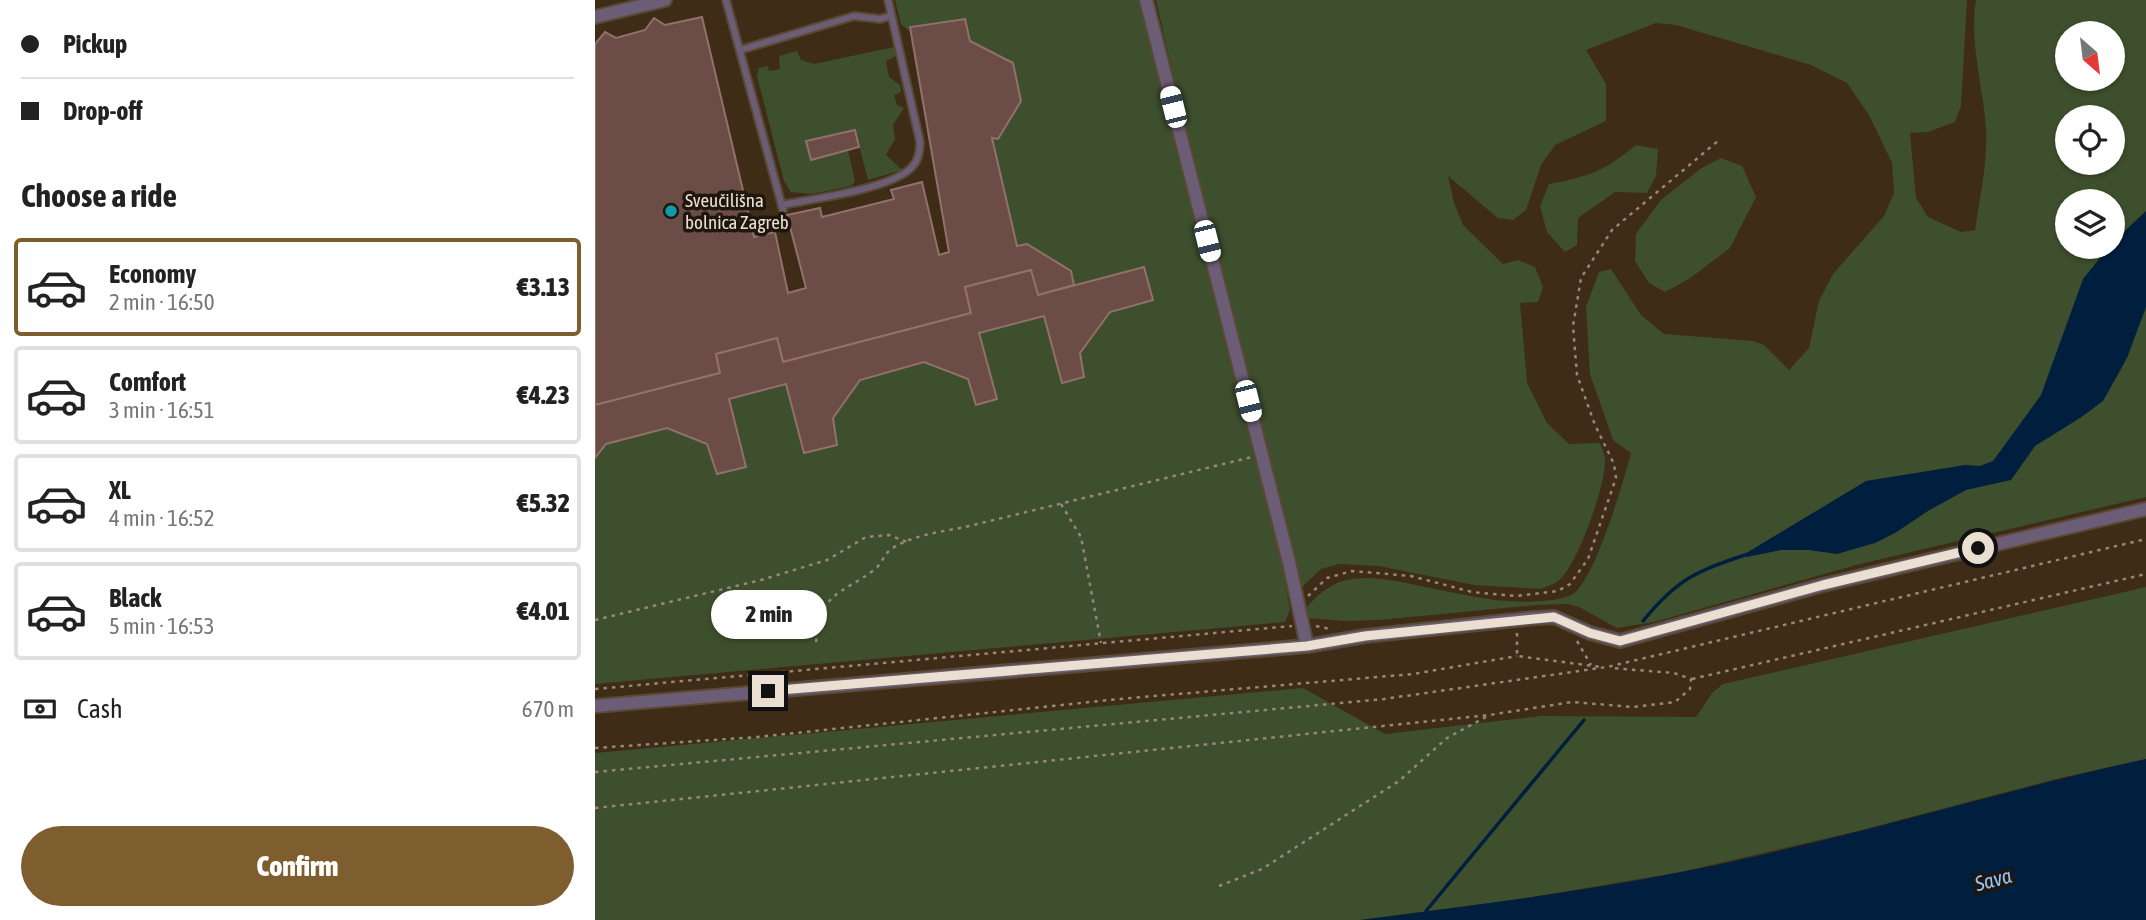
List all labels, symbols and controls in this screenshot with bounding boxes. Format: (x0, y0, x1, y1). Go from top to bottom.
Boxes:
north arrow (2055, 21, 2125, 91)
map controls (2055, 21, 2125, 259)
text: Pickup (63, 29, 127, 59)
car (1158, 84, 1189, 130)
text: Drop-off (63, 96, 143, 126)
button: locate (2055, 105, 2125, 175)
text: Choose a ride (21, 177, 177, 214)
place label: Sveučilišna bolnica Zagreb (685, 189, 789, 233)
button: layers (2055, 189, 2125, 259)
marker: Sveučilišna bolnica Zagreb (663, 203, 679, 219)
car (1192, 218, 1223, 264)
icon: car (25, 256, 88, 319)
text: Economy (109, 259, 196, 289)
text: €3.13 (517, 272, 570, 302)
text: 2 min · 16:50 (109, 289, 215, 315)
icon: car (25, 364, 88, 427)
text: Comfort (109, 367, 186, 397)
car (1233, 378, 1264, 424)
text: €4.23 (517, 380, 570, 410)
text: 3 min · 16:51 (109, 397, 215, 423)
icon: car (25, 472, 88, 535)
text: XL (109, 475, 131, 505)
text: €5.32 (517, 488, 570, 518)
text: 4 min · 16:52 (109, 505, 215, 531)
route start (1962, 532, 1994, 564)
icon: car (25, 580, 88, 643)
text: Black (109, 583, 161, 613)
callout: 2 min (710, 590, 826, 638)
text: €4.01 (517, 596, 570, 626)
text: 2 min (746, 601, 792, 627)
text: 5 min · 16:53 (109, 613, 215, 639)
route end (752, 675, 784, 707)
icon: cash (21, 690, 59, 728)
text: Cash (77, 694, 123, 724)
text: 670 m (522, 696, 574, 722)
button: Confirm (21, 826, 574, 906)
water label: Sava (1971, 863, 2014, 896)

